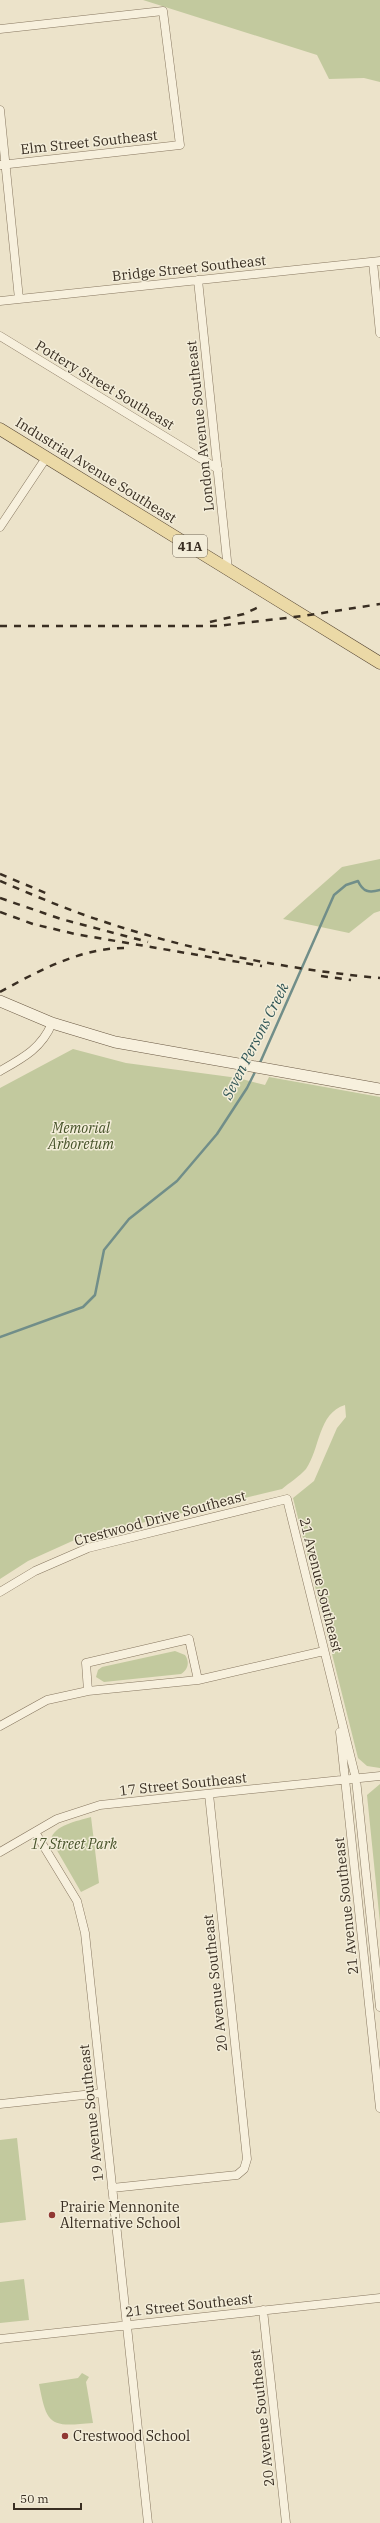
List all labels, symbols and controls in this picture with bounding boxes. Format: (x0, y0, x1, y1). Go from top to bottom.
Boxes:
street label: Elm Street Southeast (20, 126, 159, 158)
street label: Bridge Street Southeast (111, 251, 267, 285)
street label: Pottery Street Southeast (32, 336, 178, 434)
street label: London Avenue Southeast (182, 340, 218, 512)
street label: Industrial Avenue Southeast (12, 413, 180, 527)
road number: 41A (173, 535, 207, 557)
water label: Seven Persons Creek (217, 979, 293, 1103)
park label: Memorial Arboretum (47, 1119, 114, 1153)
street label: Crestwood Drive Southeast (72, 1486, 248, 1550)
street label: 21 Avenue Southeast (296, 1516, 346, 1654)
street label: 17 Street Southeast (118, 1768, 248, 1800)
park label: 17 Street Park (31, 1835, 118, 1853)
street label: 21 Avenue Southeast (330, 1836, 362, 1976)
street label: 20 Avenue Southeast (199, 1913, 231, 2053)
street label: 19 Avenue Southeast (75, 2043, 107, 2183)
place label: Prairie Mennonite Alternative School (60, 2198, 181, 2232)
marker: Prairie Mennonite Alternative School (47, 2210, 57, 2220)
street label: 21 Street Southeast (124, 2289, 254, 2321)
street label: 20 Avenue Southeast (246, 2348, 278, 2488)
place label: Crestwood School (73, 2427, 190, 2445)
marker: Crestwood School (60, 2431, 70, 2441)
scale bar (14, 2485, 81, 2511)
text: 50 m (20, 2491, 49, 2506)

